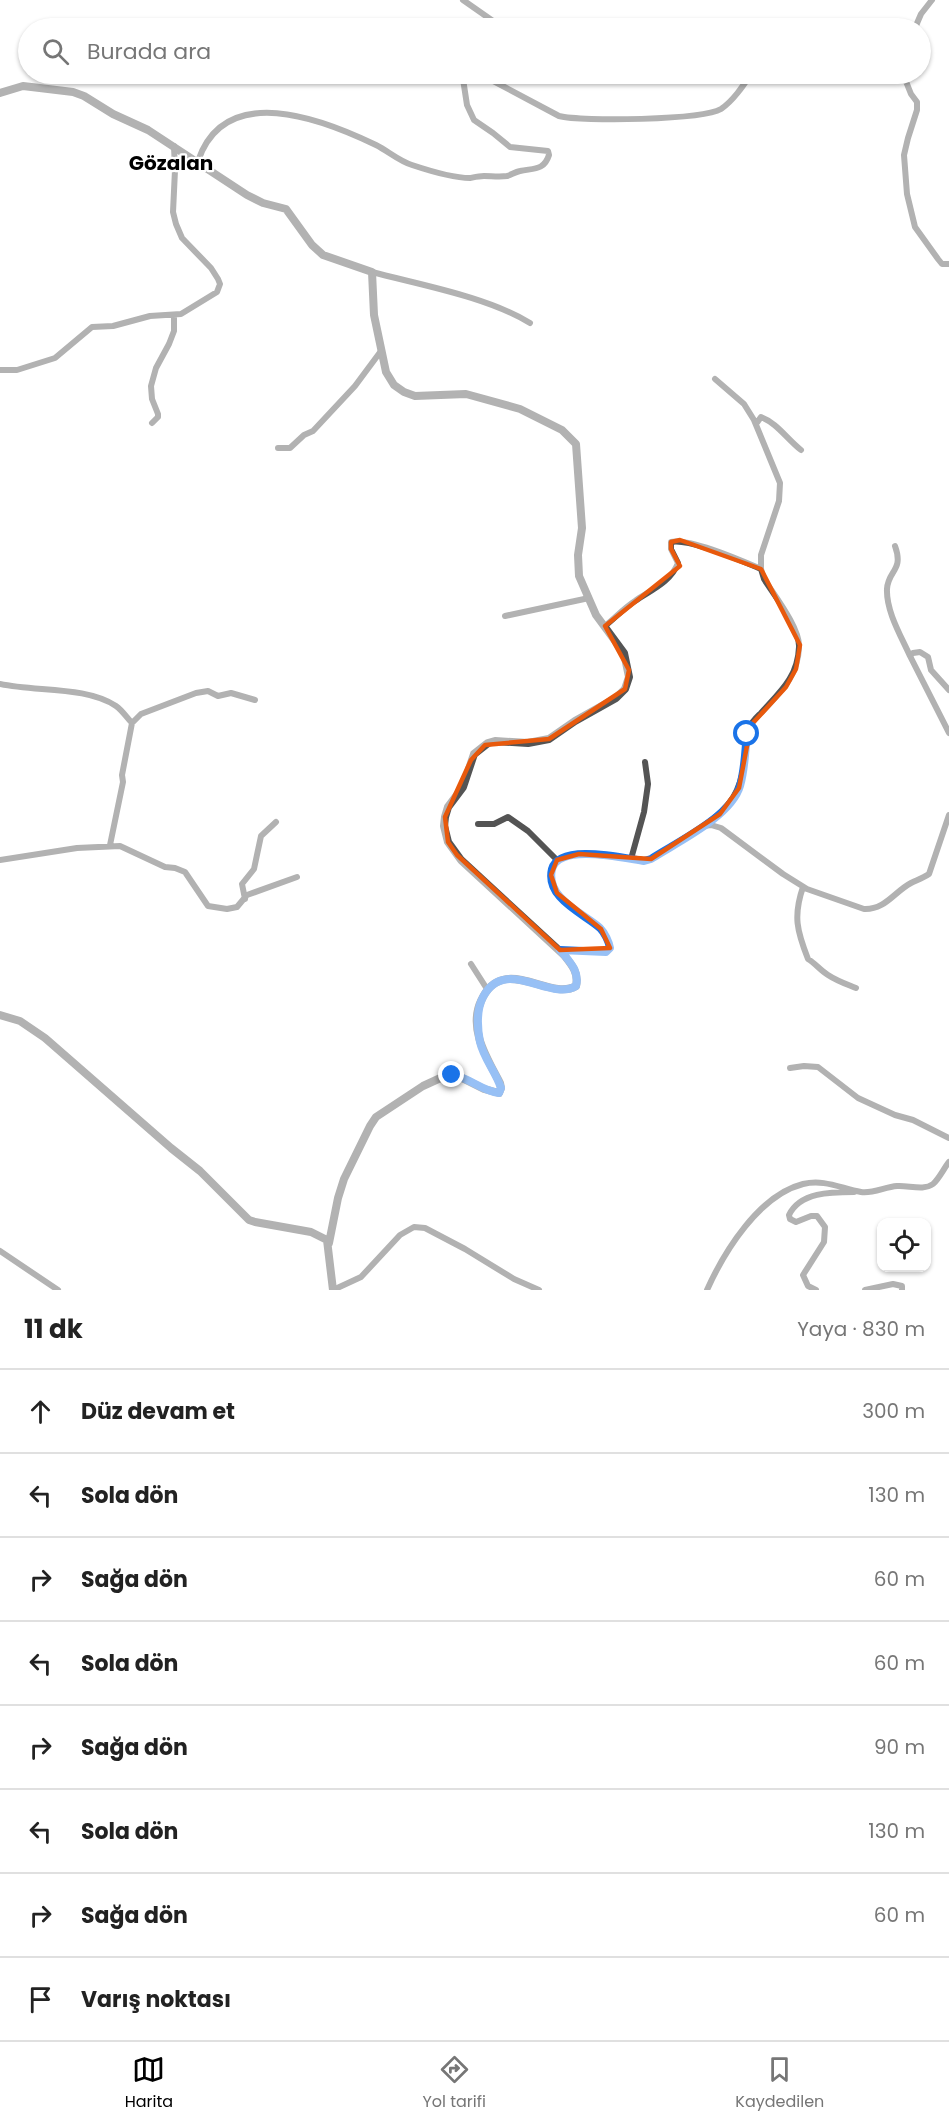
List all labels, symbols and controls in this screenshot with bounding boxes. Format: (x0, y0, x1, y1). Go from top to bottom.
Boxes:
search box (18, 18, 931, 84)
icon: search (39, 35, 72, 68)
text: Burada ara (87, 36, 211, 67)
district label: Gözalan (129, 149, 213, 177)
route start (733, 720, 759, 746)
route end (438, 1061, 464, 1087)
map controls (877, 1218, 931, 1272)
button: locate (877, 1218, 931, 1272)
text: 11 dk (24, 1311, 83, 1347)
text: Yaya · 830 m (797, 1315, 925, 1343)
icon: ahead (24, 1395, 57, 1428)
text: Düz devam et (81, 1396, 235, 1427)
text: 300 m (862, 1397, 925, 1425)
icon: left (24, 1479, 57, 1512)
text: Sola dön (81, 1480, 178, 1511)
text: 130 m (868, 1481, 925, 1509)
icon: right (24, 1563, 57, 1596)
text: Sağa dön (81, 1564, 188, 1595)
text: 60 m (874, 1565, 925, 1593)
icon: left (24, 1647, 57, 1680)
text: Sola dön (81, 1648, 178, 1679)
text: 60 m (874, 1649, 925, 1677)
icon: right (24, 1731, 57, 1764)
text: Sağa dön (81, 1732, 188, 1763)
text: 90 m (874, 1733, 925, 1761)
icon: left (24, 1815, 57, 1848)
text: Sola dön (81, 1816, 178, 1847)
text: 130 m (868, 1817, 925, 1845)
icon: right (24, 1899, 57, 1932)
text: Sağa dön (81, 1900, 188, 1931)
text: 60 m (874, 1901, 925, 1929)
icon: arrive (24, 1983, 57, 2016)
text: Varış noktası (81, 1984, 231, 2015)
tab: Harita (125, 2053, 173, 2114)
tab: Yol tarifi (422, 2053, 486, 2114)
tab: Kaydedilen (735, 2053, 824, 2114)

